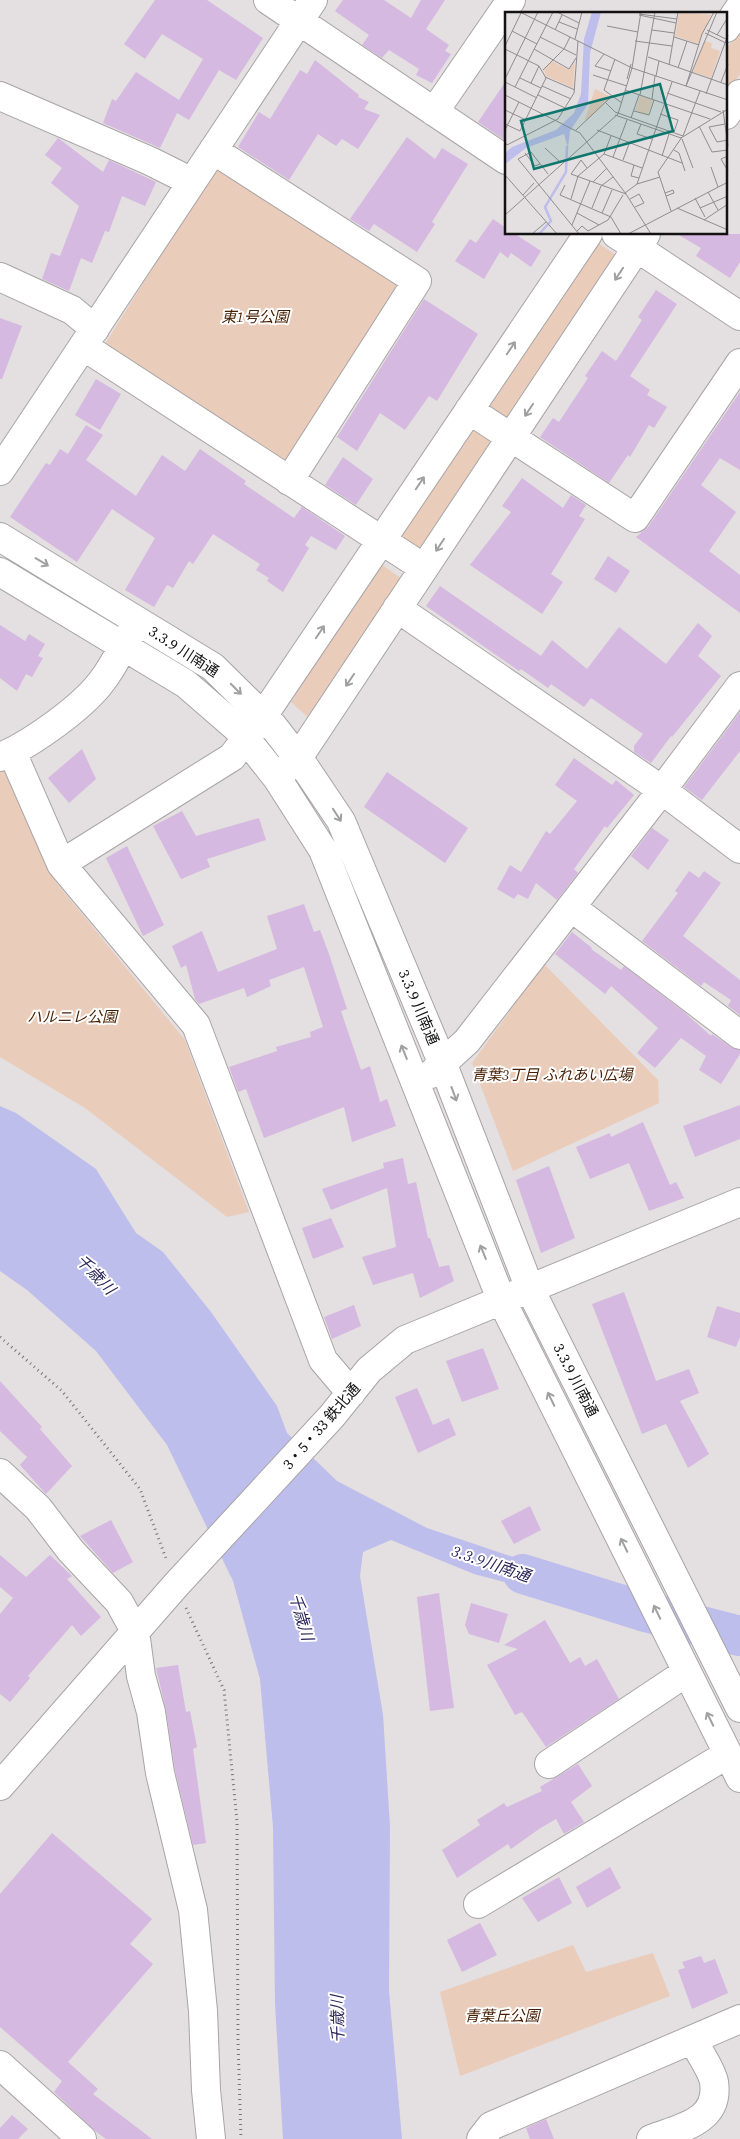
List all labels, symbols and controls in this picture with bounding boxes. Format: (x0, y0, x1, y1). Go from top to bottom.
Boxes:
inset map (505, 12, 728, 235)
one-way arrow (614, 267, 624, 281)
park label: 東1号公園 (221, 306, 291, 327)
one-way arrow (506, 341, 516, 355)
one-way arrow (524, 402, 534, 416)
one-way arrow (415, 476, 425, 490)
one-way arrow (434, 538, 445, 552)
one-way arrow (34, 558, 48, 568)
street label: 3.3.9 川南通 (145, 620, 223, 682)
one-way arrow (315, 626, 325, 640)
one-way arrow (344, 673, 354, 687)
one-way arrow (230, 683, 242, 695)
one-way arrow (333, 808, 343, 822)
street label: 3.3.9 川南通 (394, 966, 444, 1048)
park label: ハルニレ公園 (27, 1006, 119, 1027)
one-way arrow (398, 1045, 408, 1060)
park label: 青葉3丁目 ふれあい広場 (471, 1064, 635, 1085)
one-way arrow (450, 1086, 459, 1101)
one-way arrow (478, 1245, 487, 1260)
water label: 千歳川 (71, 1249, 122, 1300)
street label: 3.3.9 川南通 (548, 1340, 604, 1420)
street label: 3・5・33 鉄北通 (277, 1378, 365, 1474)
one-way arrow (546, 1392, 555, 1407)
one-way arrow (619, 1537, 629, 1552)
water label: 3.3.9川南通 (449, 1539, 535, 1587)
water label: 千歳川 (285, 1591, 320, 1645)
one-way arrow (652, 1605, 661, 1620)
one-way arrow (705, 1711, 715, 1726)
water label: 千歳川 (326, 1993, 348, 2043)
park label: 青葉丘公園 (464, 2005, 541, 2026)

